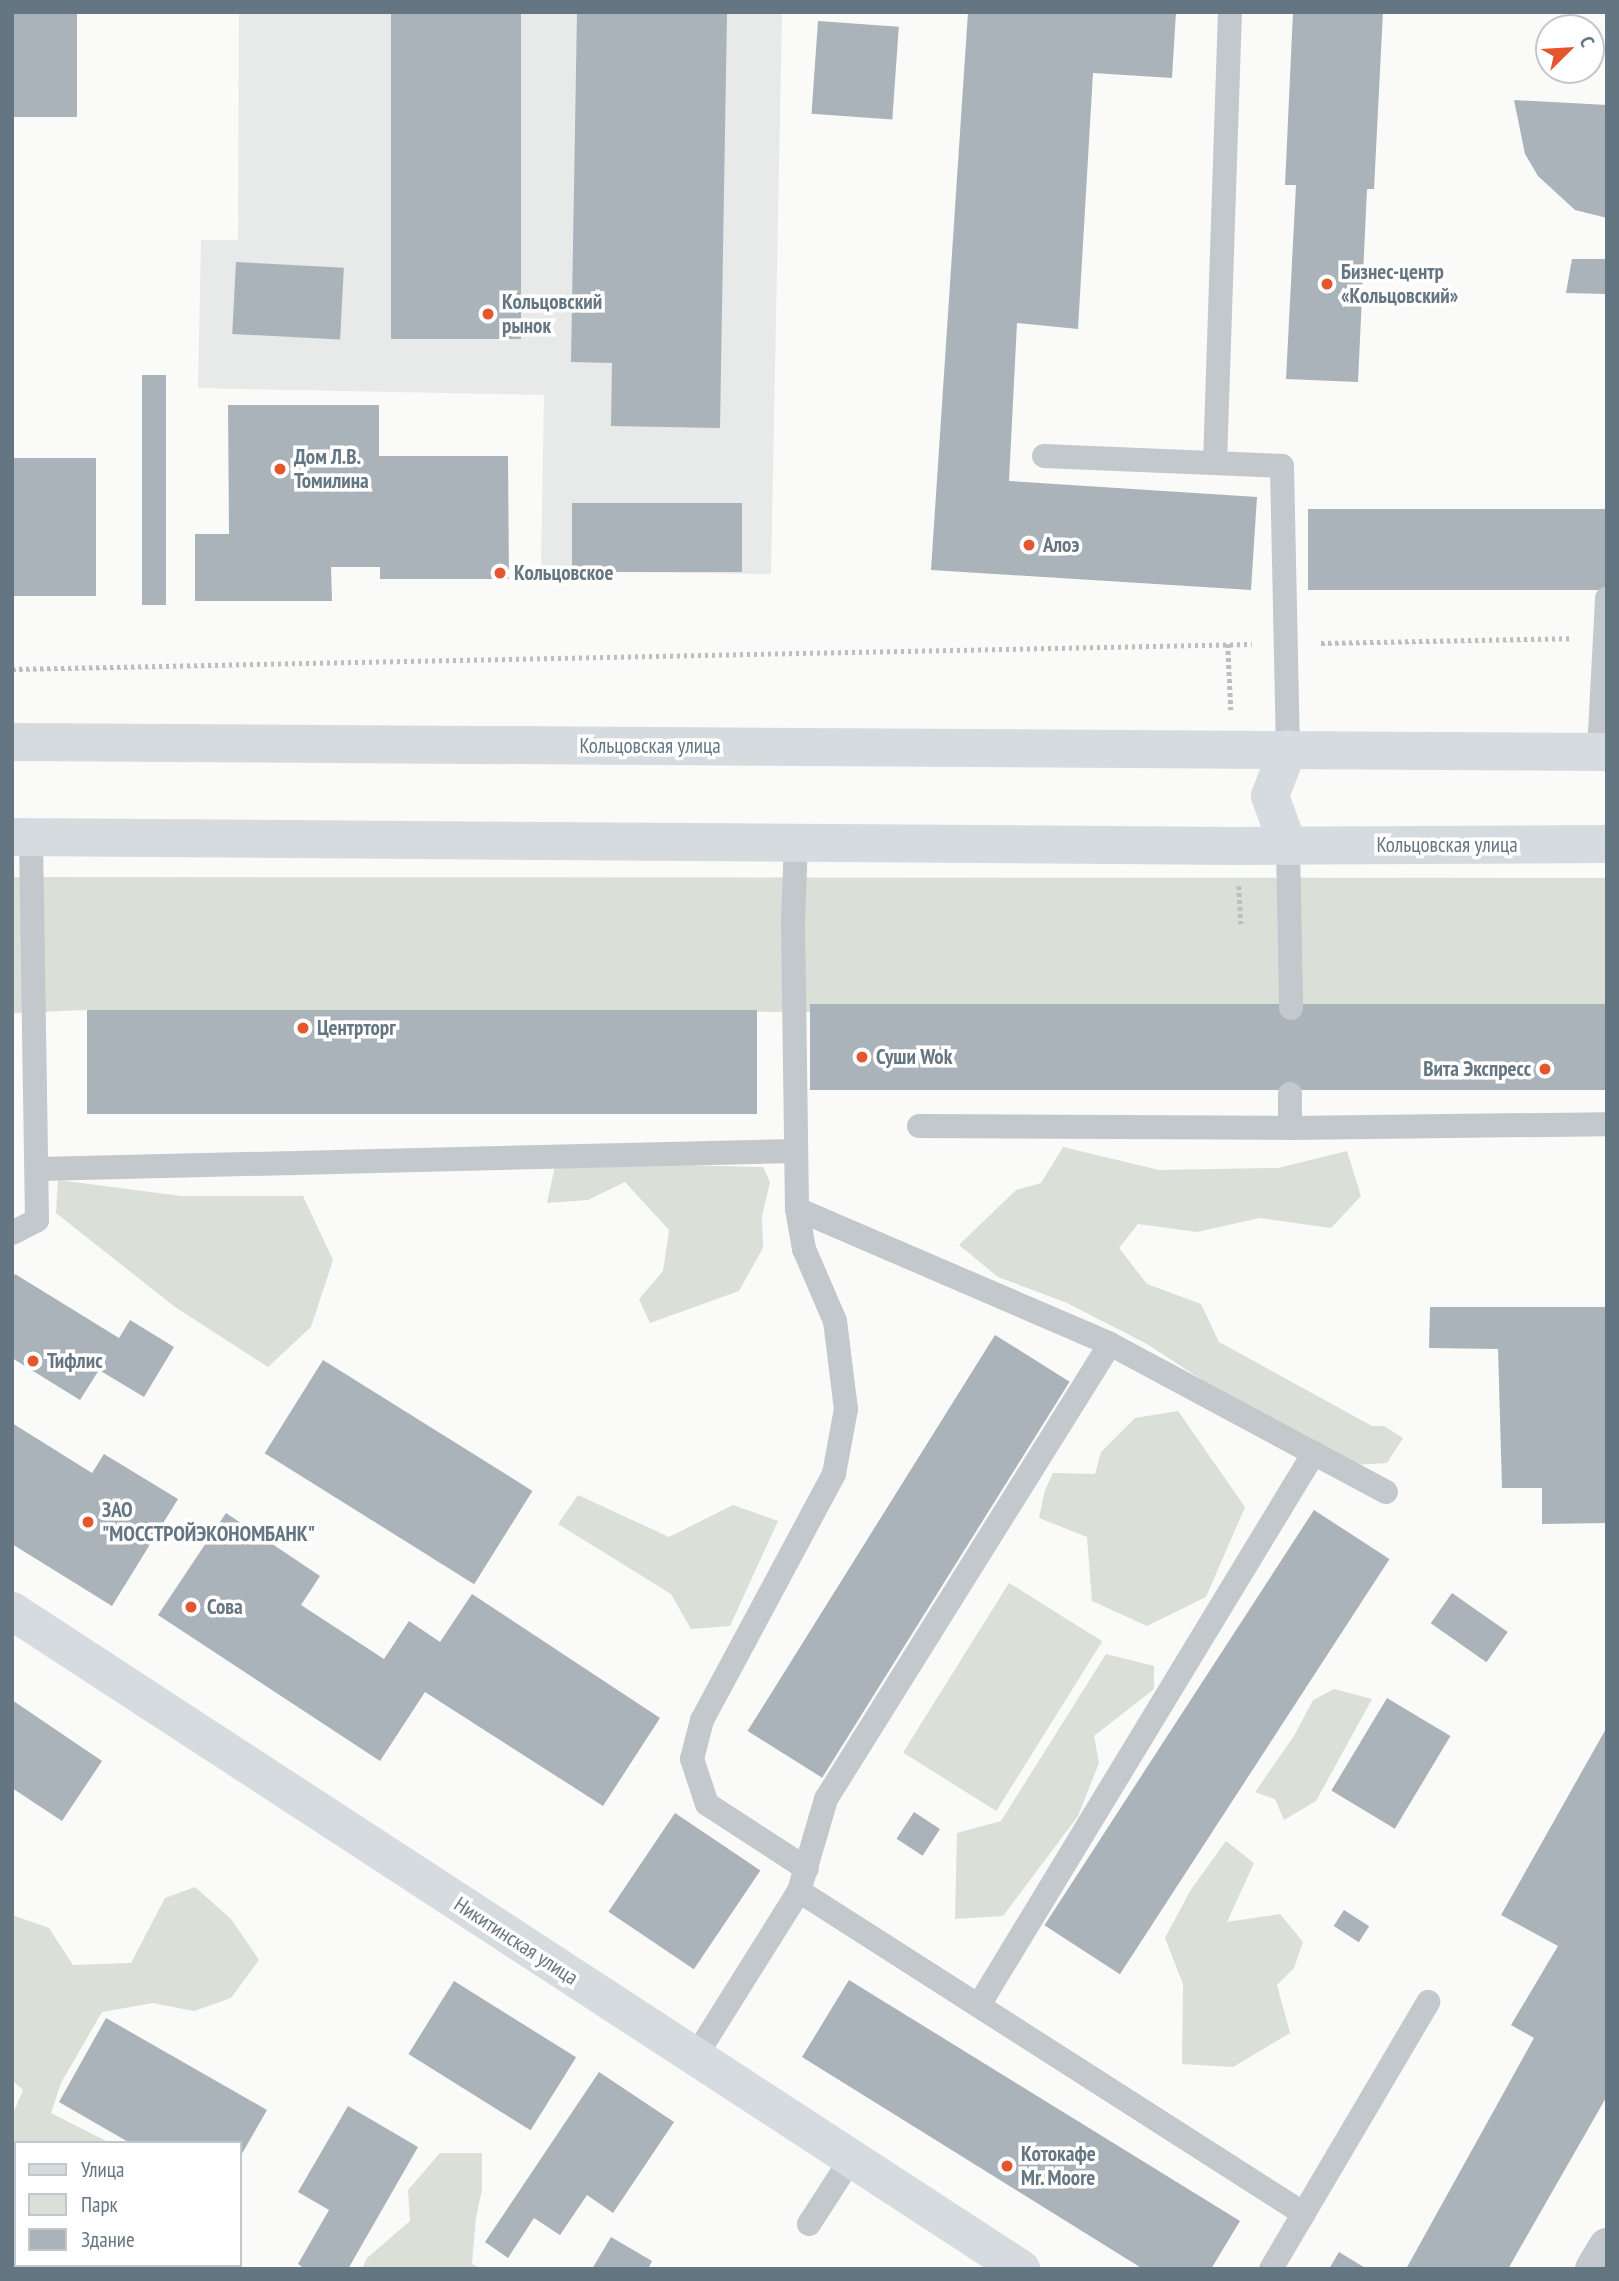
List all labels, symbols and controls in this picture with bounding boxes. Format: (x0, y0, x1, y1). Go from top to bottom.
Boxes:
north arrow (1535, 14, 1605, 84)
text: С (1575, 32, 1600, 50)
place label: Бизнес-центр «Кольцовский» (1341, 259, 1458, 309)
marker: Бизнес-центр «Кольцовский» (1319, 276, 1335, 292)
place label: Кольцовский рынок (502, 289, 602, 339)
marker: Кольцовский рынок (480, 306, 496, 322)
place label: Дом Л.В. Томилина (294, 444, 369, 494)
marker: Дом Л.В. Томилина (272, 461, 288, 477)
place label: Алоэ (1043, 532, 1079, 558)
marker: Алоэ (1021, 537, 1037, 553)
place label: Кольцовское (514, 560, 613, 586)
marker: Кольцовское (492, 565, 508, 581)
street label: Кольцовская улица (579, 733, 721, 759)
street label: Кольцовская улица (1376, 832, 1518, 858)
place label: Центрторг (317, 1015, 396, 1041)
marker: Центрторг (295, 1020, 311, 1036)
place label: Суши Wok (876, 1044, 952, 1070)
marker: Суши Wok (854, 1049, 870, 1065)
place label: Вита Экспресс (1423, 1056, 1531, 1082)
marker: Вита Экспресс (1537, 1061, 1553, 1077)
place label: Тифлис (47, 1348, 102, 1374)
marker: Тифлис (25, 1353, 41, 1369)
place label: ЗАО "МОССТРОЙЭКОНОМБАНК" (102, 1497, 315, 1547)
marker: ЗАО "МОССТРОЙЭКОНОМБАНК" (80, 1514, 96, 1530)
place label: Сова (207, 1594, 243, 1620)
marker: Сова (181, 1597, 201, 1617)
street label: Никитинская улица (449, 1892, 583, 1990)
legend (14, 2141, 242, 2267)
place label: Котокафе Mr. Moore (1021, 2141, 1097, 2191)
text: Улица (81, 2156, 124, 2183)
marker: Котокафе Mr. Moore (999, 2158, 1015, 2174)
text: Парк (81, 2191, 118, 2218)
text: Здание (81, 2226, 135, 2253)

